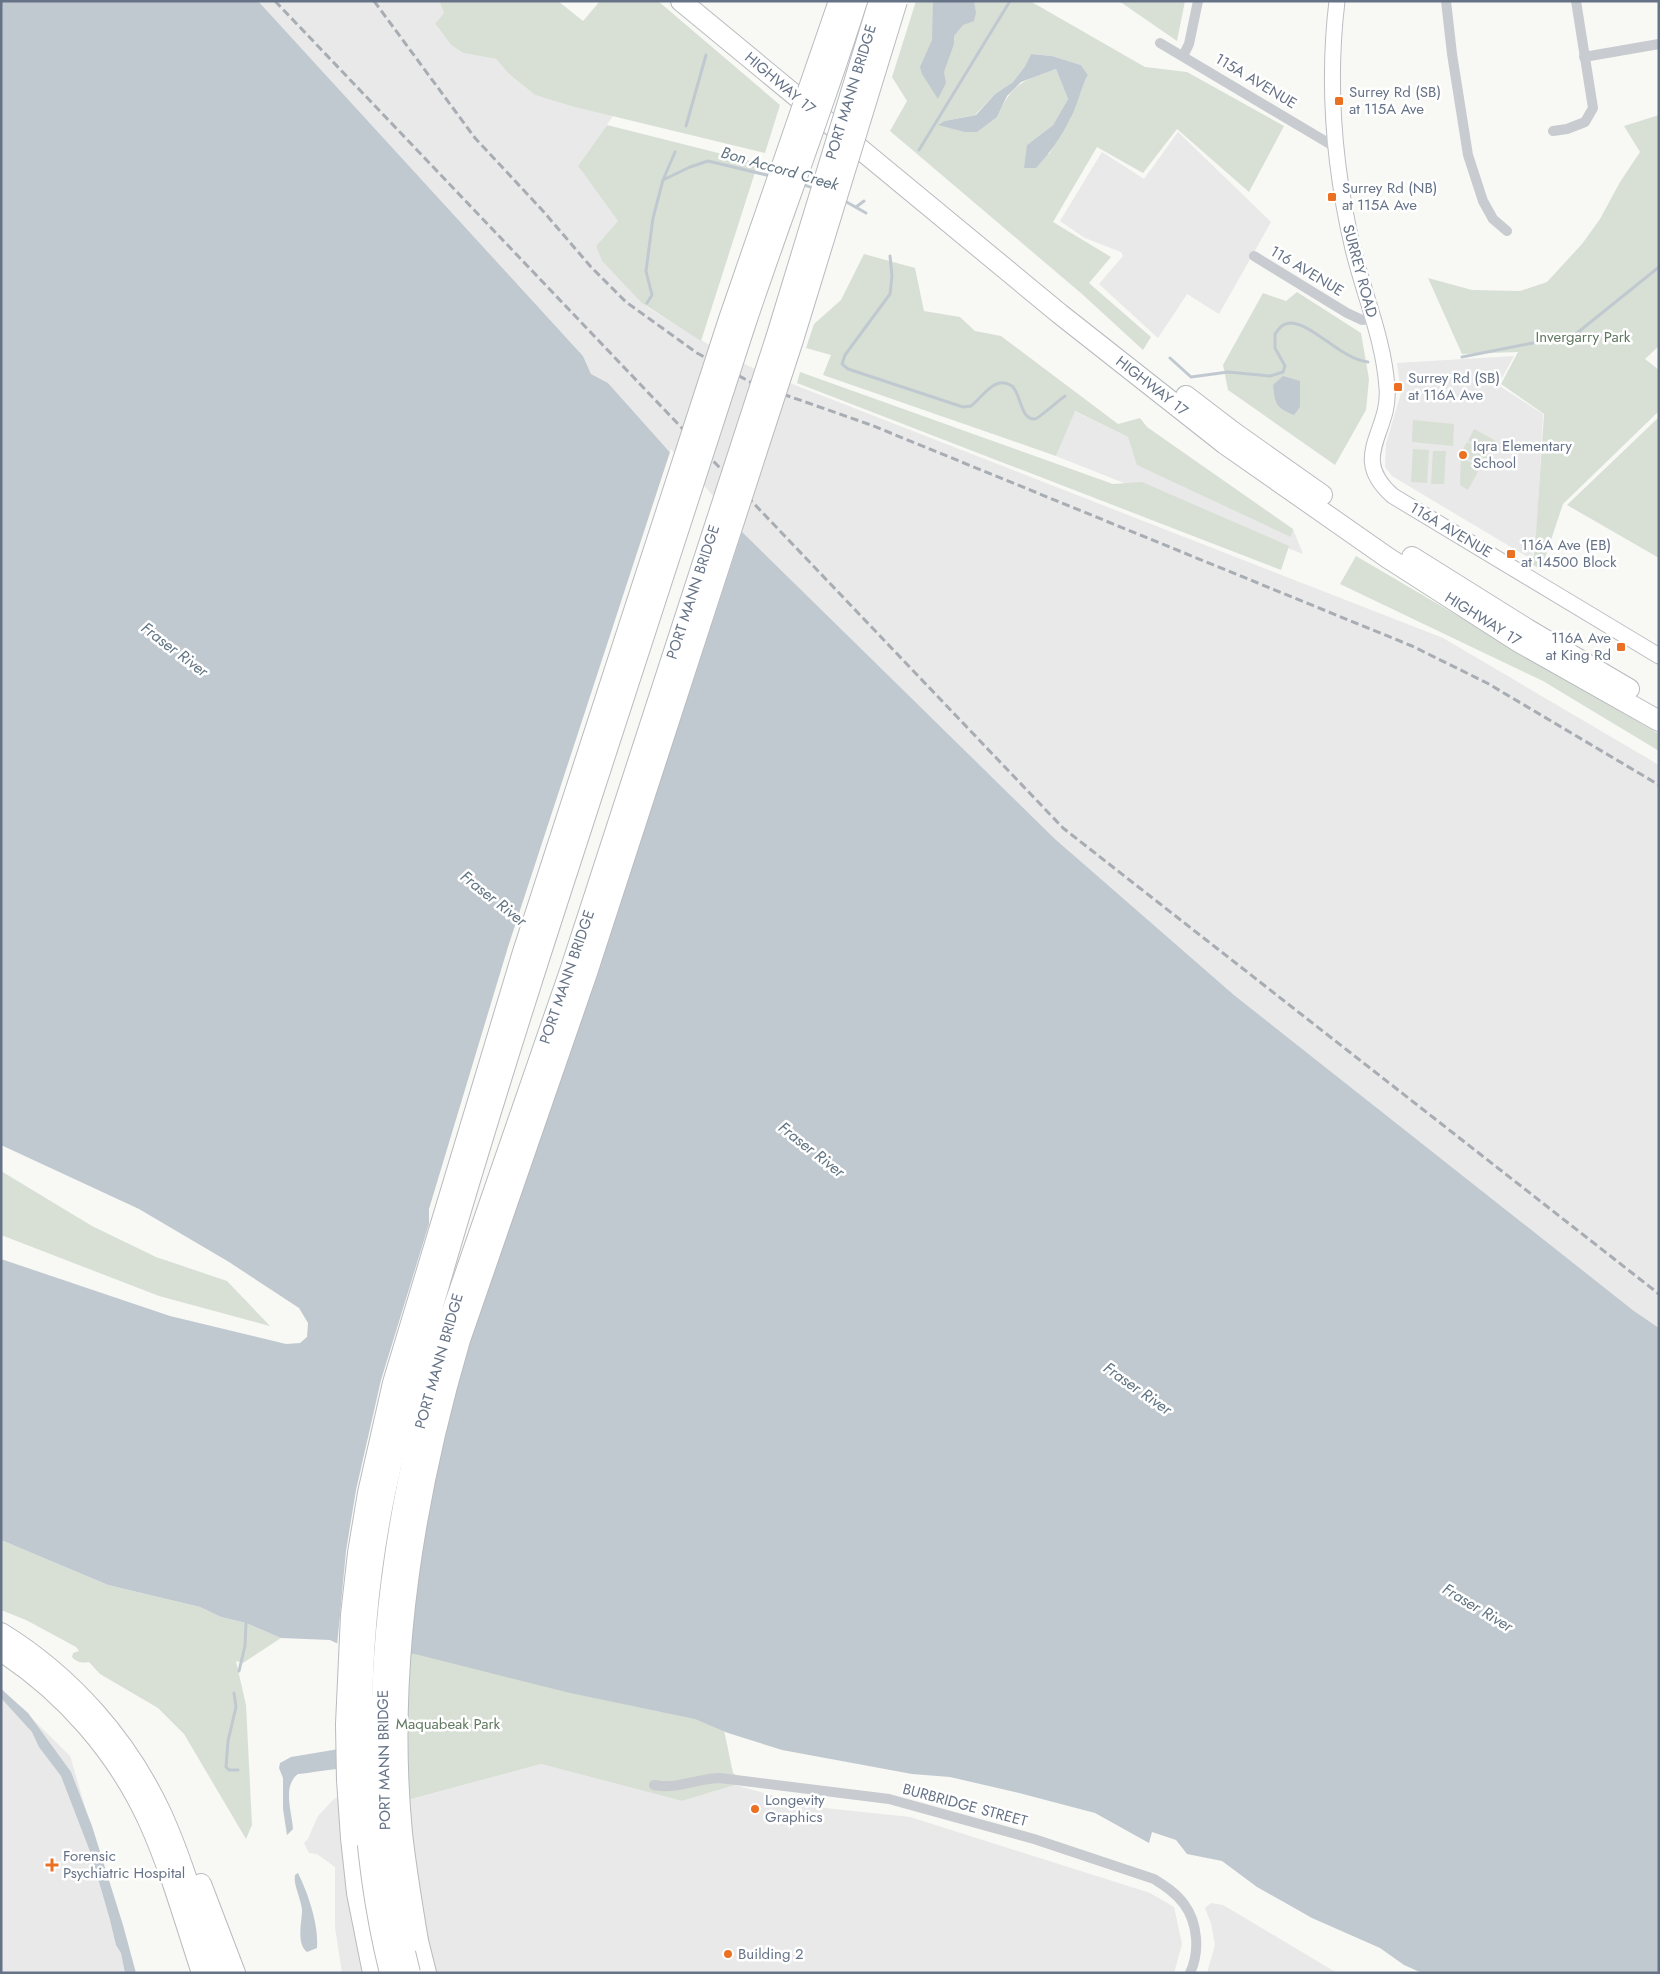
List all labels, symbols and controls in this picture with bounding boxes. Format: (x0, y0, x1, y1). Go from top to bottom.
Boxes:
street label: PORT MANN BRIDGE (820, 22, 882, 162)
street label: HIGHWAY 17 (740, 47, 820, 119)
street label: 115A AVENUE (1211, 48, 1301, 114)
place label: Surrey Rd (SB) at 115A Ave (1349, 81, 1441, 120)
marker: Surrey Rd (SB) at 115A Ave (1333, 95, 1345, 107)
water label: Bon Accord Creek (718, 141, 842, 197)
place label: Surrey Rd (NB) at 115A Ave (1342, 177, 1438, 216)
marker: Surrey Rd (NB) at 115A Ave (1326, 191, 1338, 203)
street label: SURREY ROAD (1337, 222, 1383, 320)
street label: 116 AVENUE (1266, 240, 1348, 302)
park label: Invergarry Park (1536, 326, 1631, 348)
street label: HIGHWAY 17 (1111, 351, 1193, 421)
place label: Surrey Rd (SB) at 116A Ave (1408, 367, 1500, 406)
marker: Surrey Rd (SB) at 116A Ave (1392, 381, 1404, 393)
place label: Iqra Elementary School (1473, 435, 1572, 474)
marker: Iqra Elementary School (1457, 449, 1469, 461)
street label: 116A AVENUE (1406, 497, 1496, 563)
street label: PORT MANN BRIDGE (661, 522, 725, 662)
place label: 116A Ave (EB) at 14500 Block (1521, 534, 1617, 573)
marker: 116A Ave (EB) at 14500 Block (1505, 548, 1517, 560)
street label: HIGHWAY 17 (1440, 587, 1526, 651)
water label: Fraser River (136, 617, 214, 683)
place label: 116A Ave at King Rd (1545, 627, 1611, 666)
marker: 116A Ave at King Rd (1615, 641, 1627, 653)
water label: Fraser River (456, 865, 533, 933)
street label: PORT MANN BRIDGE (534, 907, 600, 1047)
water label: Fraser River (774, 1116, 851, 1184)
street label: PORT MANN BRIDGE (409, 1291, 469, 1431)
water label: Fraser River (1099, 1356, 1178, 1421)
water label: Fraser River (1438, 1577, 1519, 1638)
street label: PORT MANN BRIDGE (372, 1690, 396, 1830)
park label: Maquabeak Park (396, 1713, 501, 1735)
street label: BURBRIDGE STREET (900, 1778, 1030, 1832)
place label: Longevity Graphics (765, 1789, 825, 1828)
marker: Longevity Graphics (749, 1803, 761, 1815)
place label: Forensic Psychiatric Hospital (63, 1845, 185, 1884)
marker: Forensic Psychiatric Hospital (45, 1858, 59, 1872)
place label: Building 2 (738, 1943, 804, 1965)
marker: Building 2 (722, 1948, 734, 1960)

